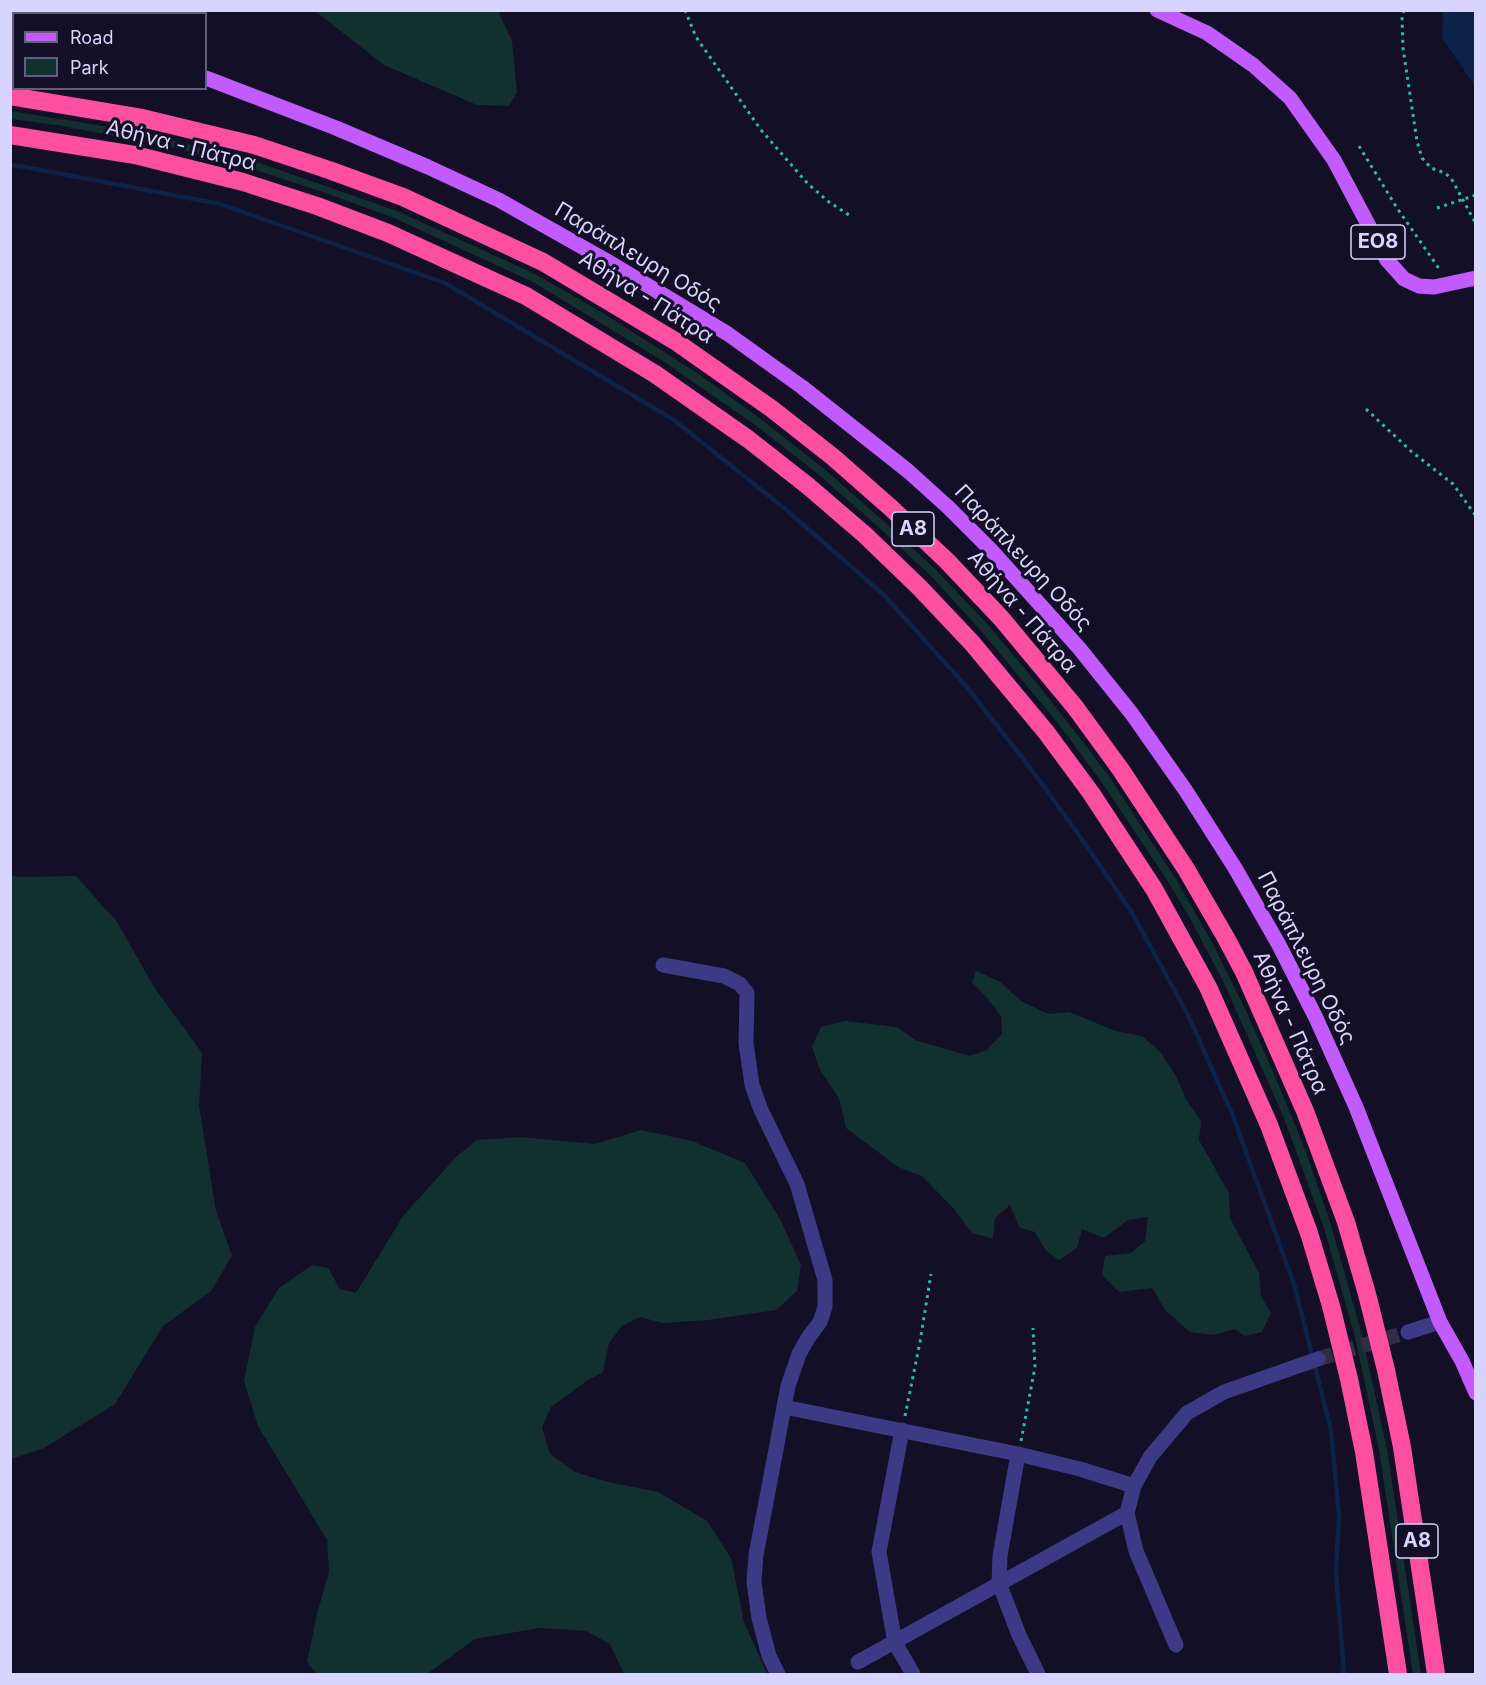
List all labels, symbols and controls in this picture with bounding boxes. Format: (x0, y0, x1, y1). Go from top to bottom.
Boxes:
legend (12, 12, 207, 90)
text: Road (70, 27, 113, 48)
text: Park (70, 57, 109, 78)
street label: Αθήνα - Πάτρα (103, 115, 259, 177)
street label: Παράπλευρη Οδός (550, 197, 726, 317)
road number: ΕΟ8 (1351, 225, 1405, 259)
street label: Αθήνα - Πάτρα (574, 247, 718, 349)
street label: Παράπλευρη Οδός (949, 480, 1097, 636)
road number: Α8 (892, 512, 934, 546)
street label: Αθήνα - Πάτρα (962, 546, 1082, 678)
street label: Παράπλευρη Οδός (1252, 868, 1360, 1048)
street label: Αθήνα - Πάτρα (1247, 948, 1333, 1098)
road number: Α8 (1396, 1524, 1438, 1558)

